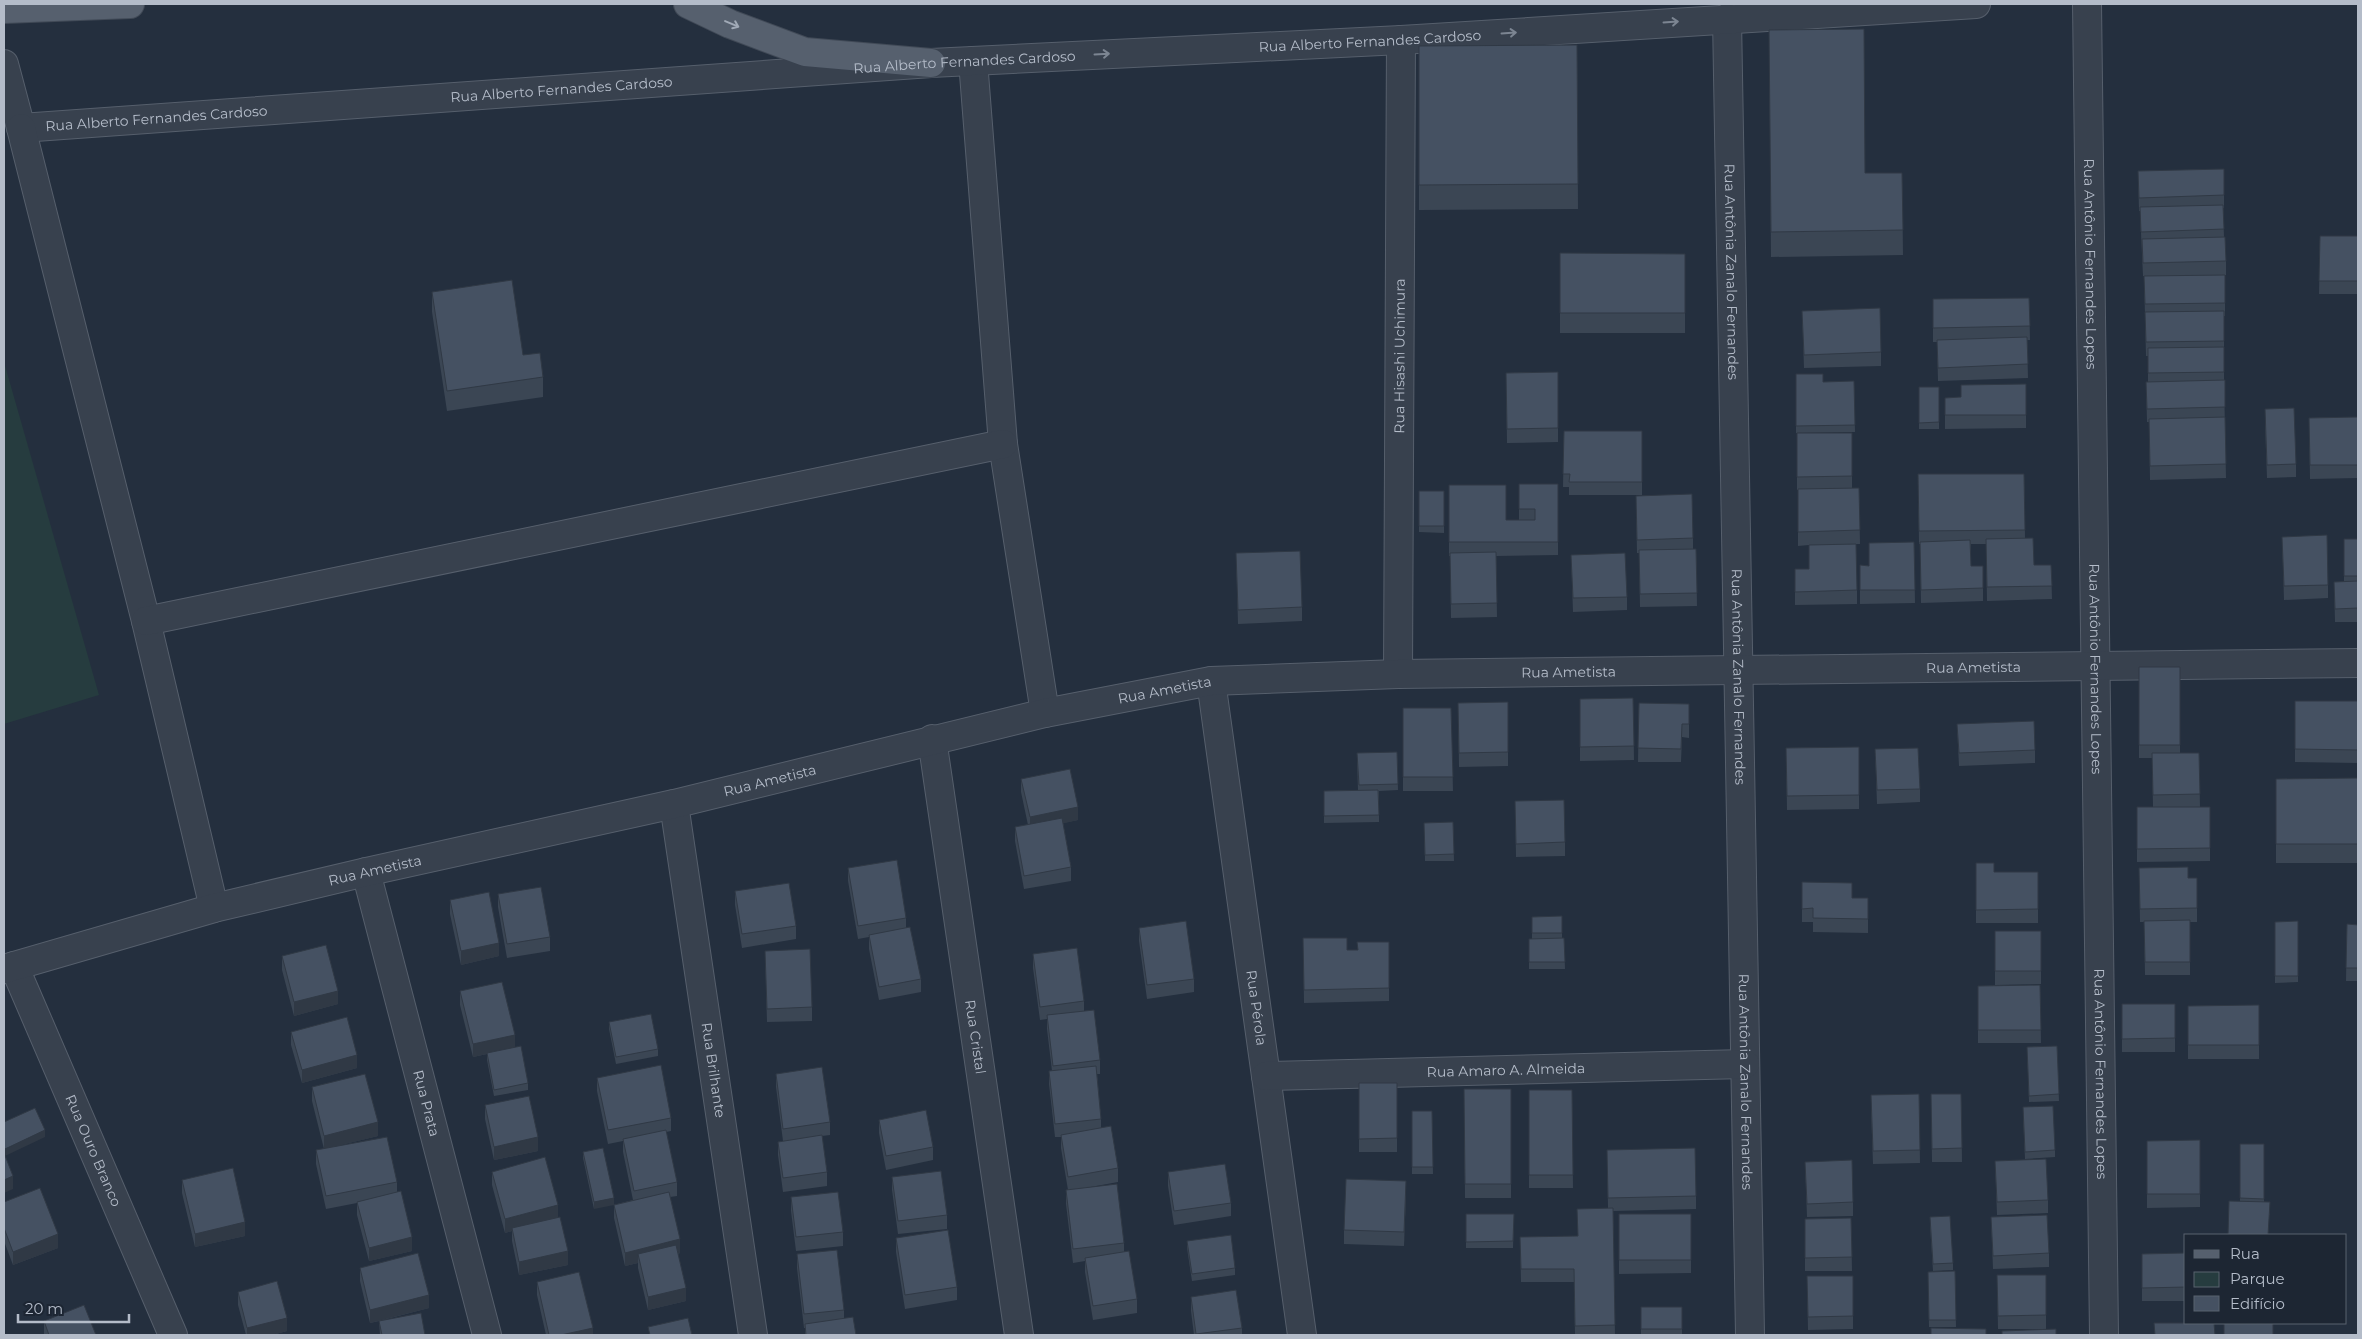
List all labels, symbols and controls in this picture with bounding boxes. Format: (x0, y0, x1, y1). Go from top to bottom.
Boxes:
one-way arrow (1663, 17, 1679, 26)
one-way arrow (724, 20, 739, 30)
street label: Rua Alberto Fernandes Cardoso (1258, 26, 1482, 56)
one-way arrow (1501, 28, 1517, 37)
street label: Rua Alberto Fernandes Cardoso (853, 47, 1076, 78)
one-way arrow (1094, 50, 1110, 59)
street label: Rua Alberto Fernandes Cardoso (450, 72, 673, 106)
street label: Rua Alberto Fernandes Cardoso (45, 101, 268, 135)
street label: Rua Antônio Fernandes Lopes (2080, 158, 2101, 370)
street label: Rua Antônia Zanalo Fernandes (1721, 164, 1742, 380)
street label: Rua Hisashi Uchimura (1390, 278, 1409, 434)
street label: Rua Antônio Fernandes Lopes (2085, 563, 2106, 775)
street label: Rua Antônia Zanalo Fernandes (1728, 569, 1749, 785)
street label: Rua Ametista (1926, 658, 2021, 677)
street label: Rua Ametista (1521, 663, 1616, 682)
street label: Rua Ametista (1116, 672, 1213, 708)
street label: Rua Ametista (722, 760, 818, 801)
street label: Rua Ametista (327, 851, 423, 890)
street label: Rua Antônio Fernandes Lopes (2090, 968, 2111, 1180)
street label: Rua Pérola (1242, 969, 1271, 1047)
street label: Rua Antônia Zanalo Fernandes (1735, 974, 1756, 1190)
street label: Rua Cristal (961, 998, 990, 1075)
street label: Rua Brilhante (698, 1021, 730, 1119)
street label: Rua Amaro A. Almeida (1427, 1059, 1585, 1081)
street label: Rua Prata (409, 1068, 444, 1139)
street label: Rua Ouro Branco (61, 1092, 126, 1210)
legend (2184, 1234, 2347, 1324)
text: Rua (2230, 1244, 2260, 1263)
text: Parque (2230, 1269, 2285, 1288)
scale bar (18, 1292, 129, 1324)
text: Edifício (2230, 1294, 2285, 1313)
text: 20 m (25, 1299, 63, 1318)

